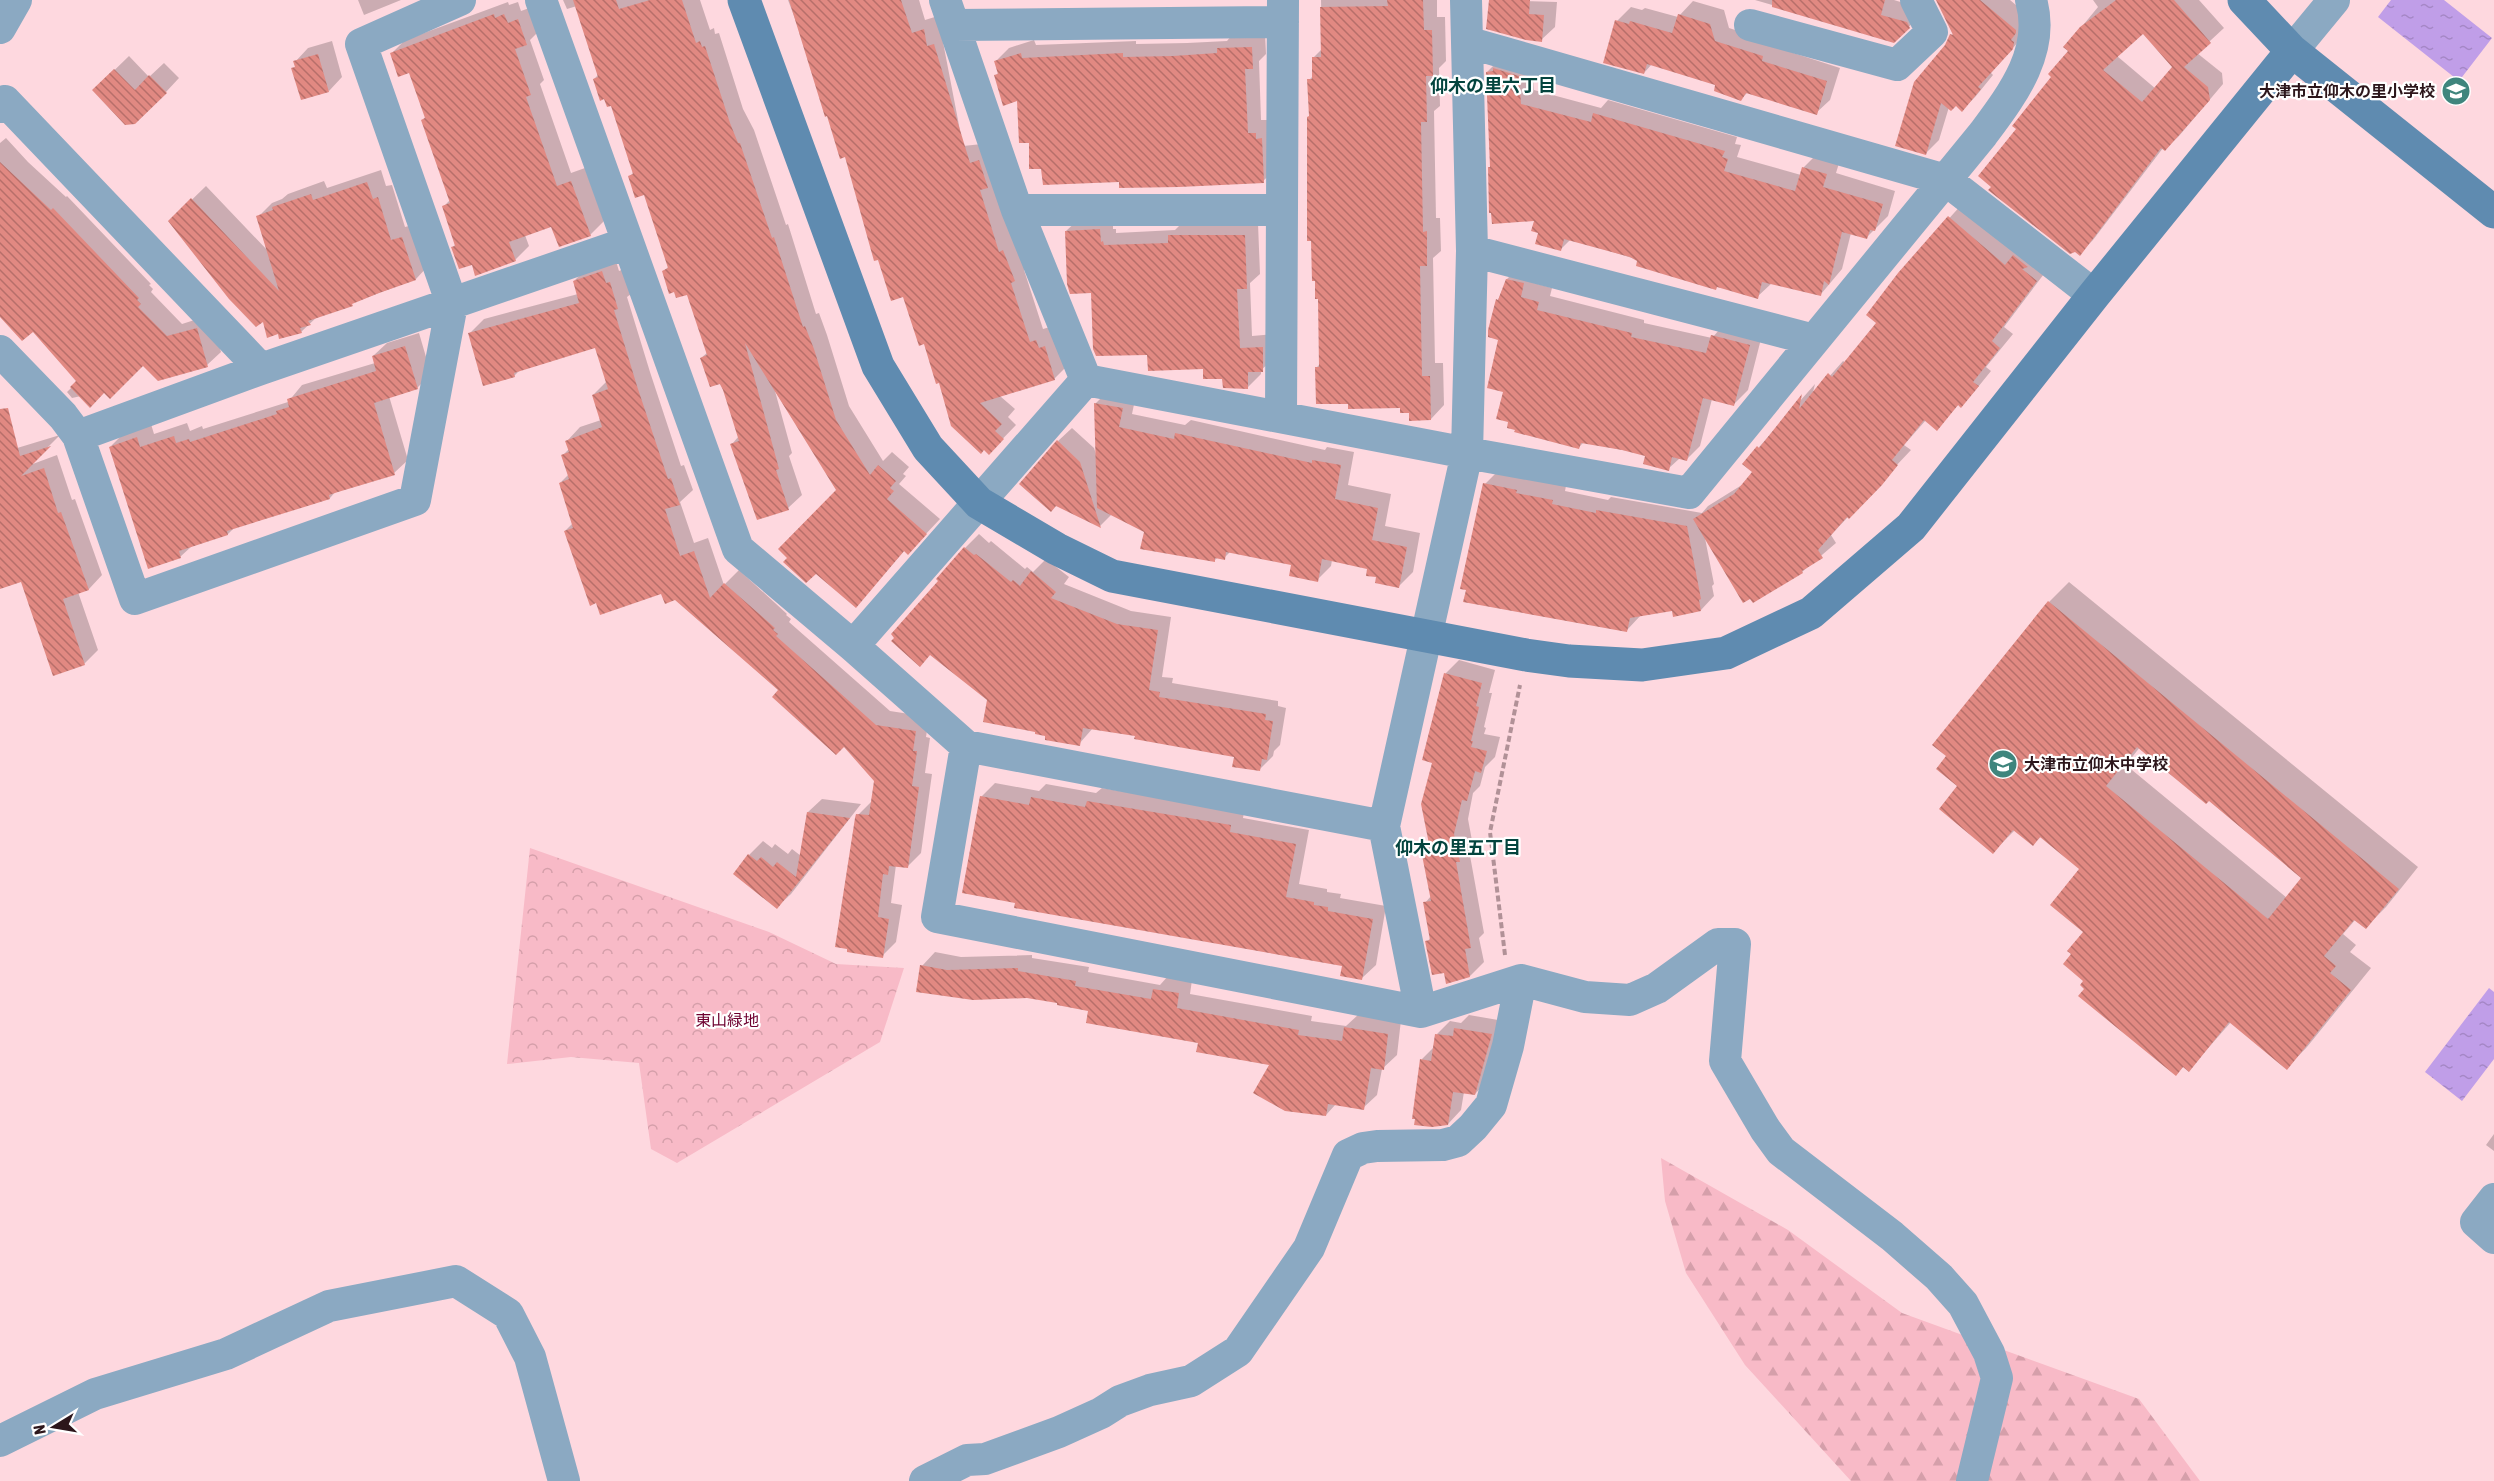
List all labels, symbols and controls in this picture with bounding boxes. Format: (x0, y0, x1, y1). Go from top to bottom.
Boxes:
district label: 仰木の里六丁目 (1430, 75, 1556, 96)
school or university icon: 大津市立仰木の里小学校 (2440, 75, 2472, 107)
place label: 大津市立仰木の里小学校 (2259, 82, 2435, 100)
school or university icon: 大津市立仰木中学校 (1987, 748, 2019, 780)
place label: 大津市立仰木中学校 (2024, 755, 2168, 773)
district label: 仰木の里五丁目 (1395, 837, 1521, 858)
park label: 東山緑地 (695, 1011, 759, 1029)
north arrow (24, 1397, 84, 1457)
text: N (30, 1424, 49, 1436)

